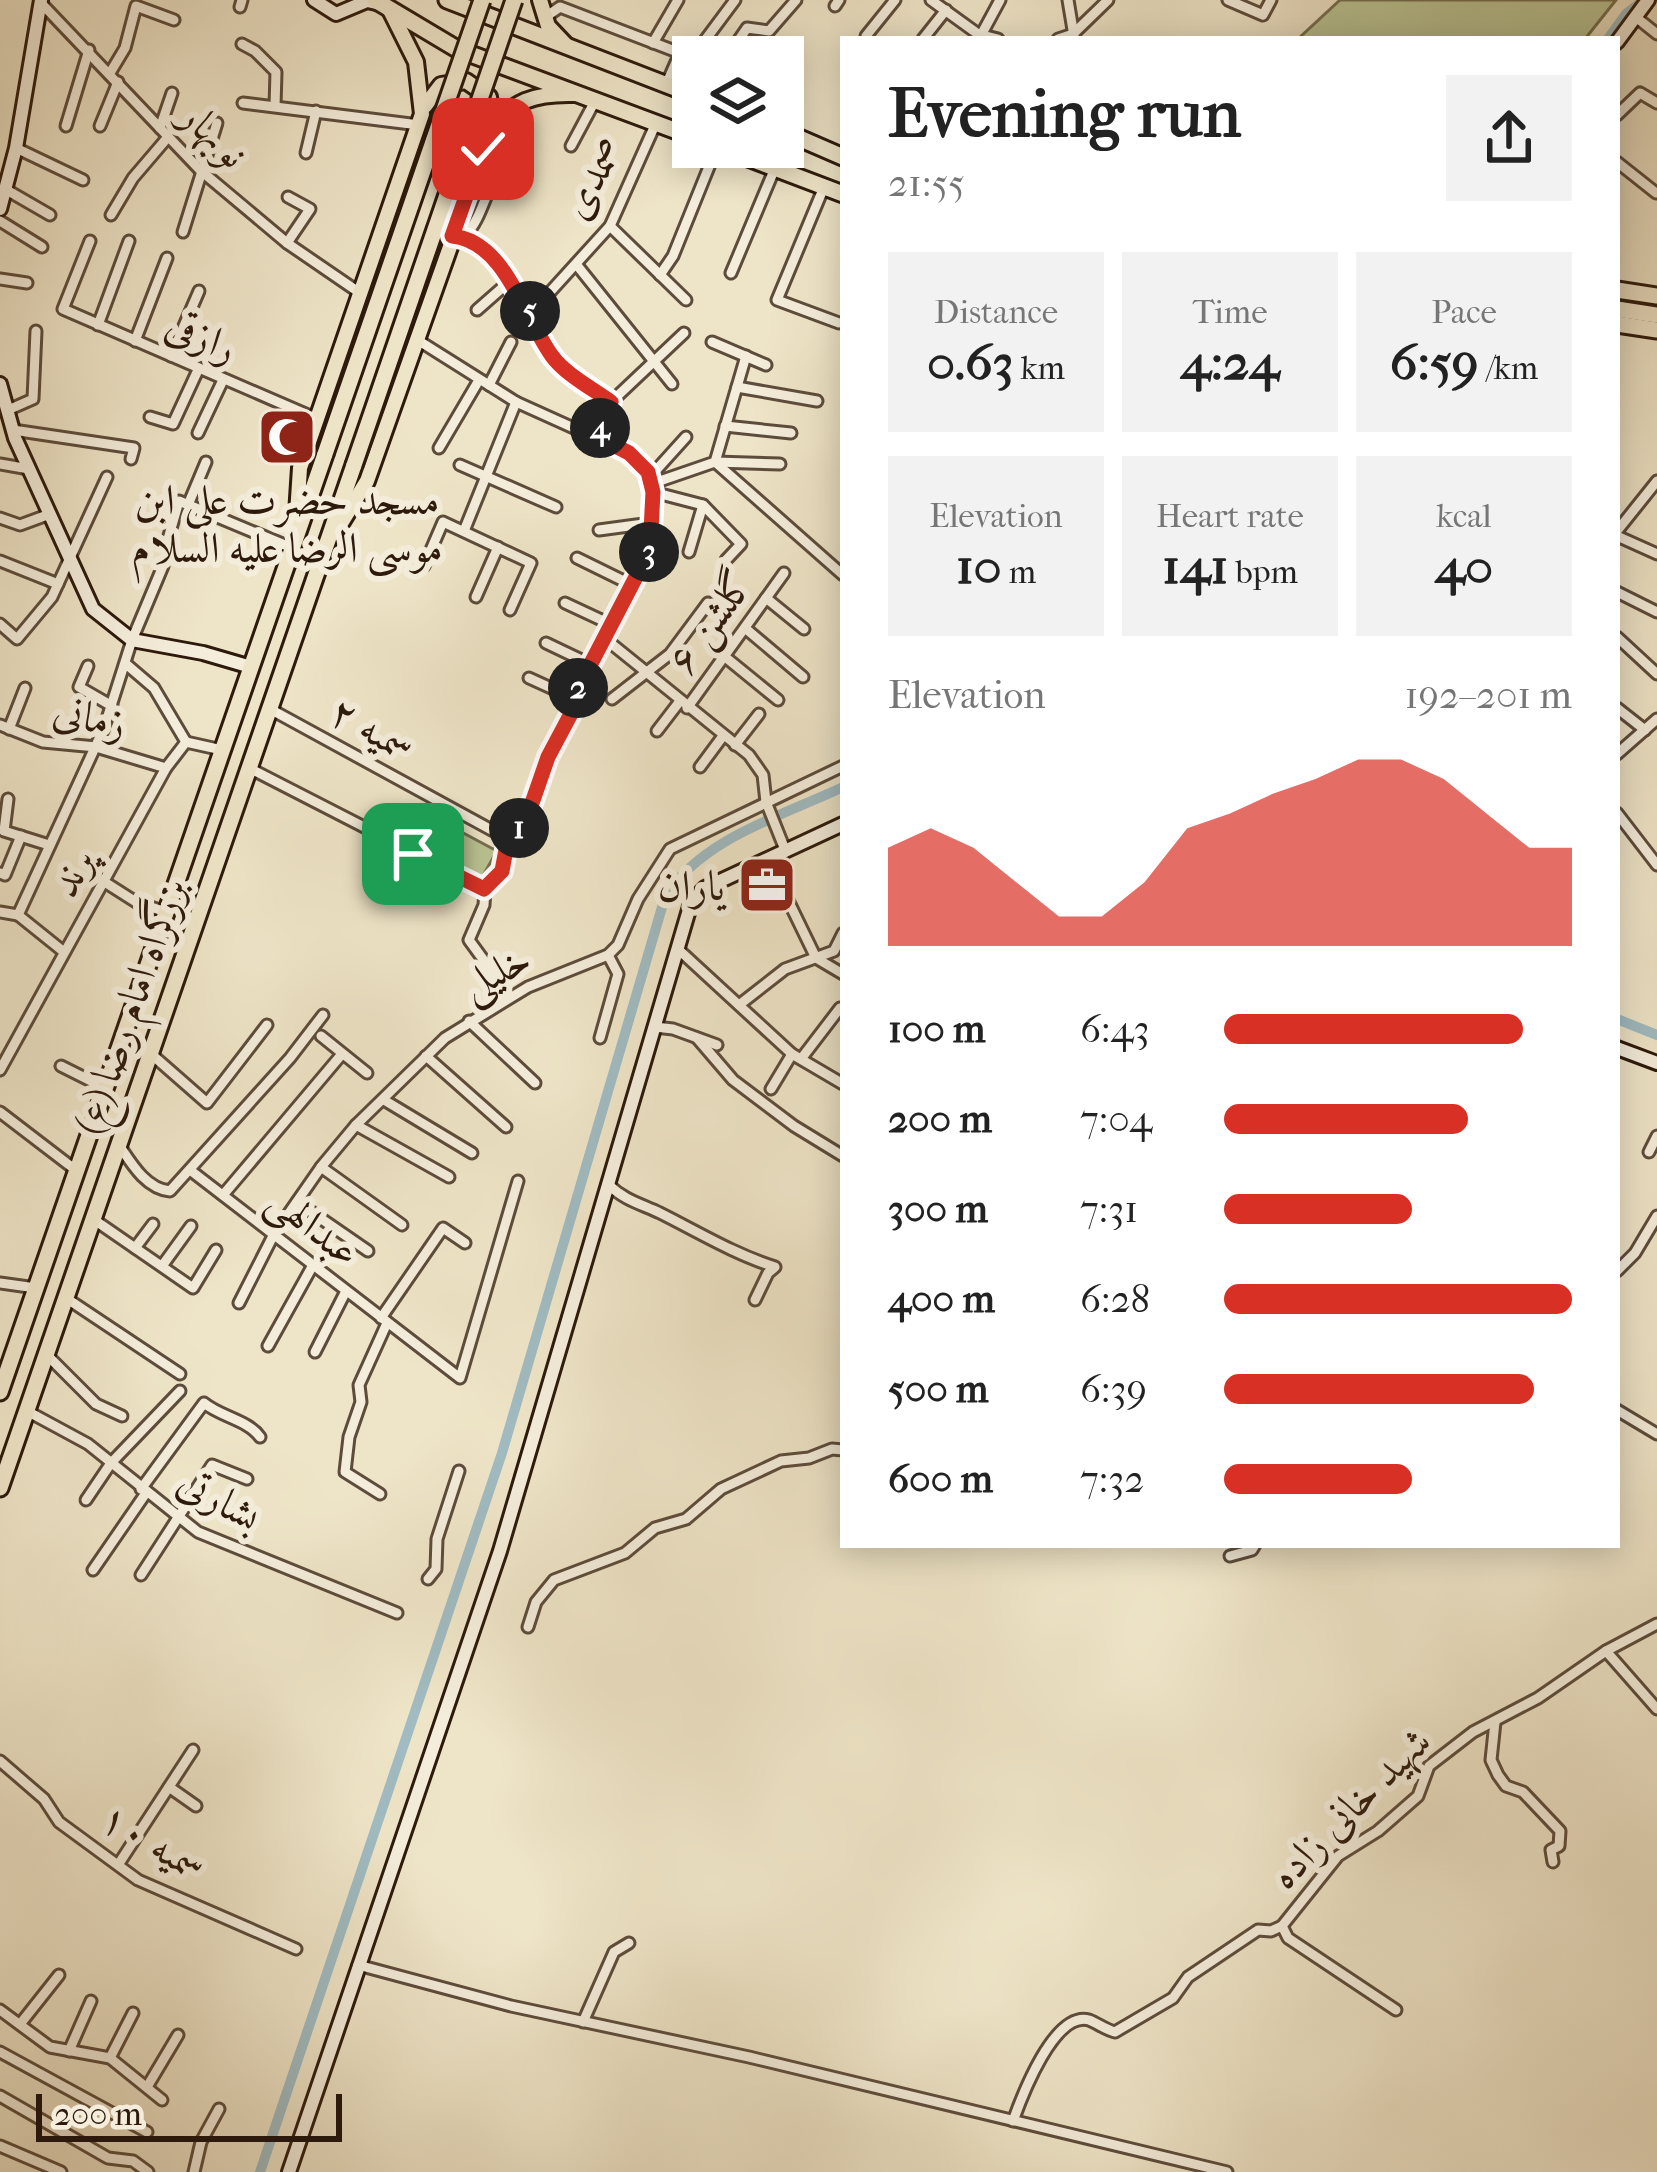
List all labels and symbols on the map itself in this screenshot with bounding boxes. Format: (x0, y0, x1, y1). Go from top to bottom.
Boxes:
street label: نوبهار (166, 89, 258, 180)
pin (432, 98, 534, 200)
street label: صمدی (550, 128, 634, 227)
pin: 5 (500, 281, 560, 341)
street label: رازقی (158, 300, 244, 373)
pin: 4 (570, 398, 630, 458)
mosque icon: مسجد حضرت علی ابن موسی الرضا علیه السلام (256, 406, 318, 468)
place label: مسجد حضرت علی ابن موسی الرضا علیه السلام (131, 476, 443, 584)
pin: 3 (619, 522, 679, 582)
street label: گلشن ۶ (656, 560, 767, 685)
pin: 2 (548, 658, 608, 718)
street label: زمانی (49, 686, 131, 749)
street label: سمیه ۲ (321, 686, 423, 772)
pin: 1 (489, 798, 549, 858)
pin (362, 803, 464, 905)
street label: پرند (39, 837, 109, 906)
office icon: یاران (736, 854, 798, 916)
place label: یاران (658, 862, 727, 912)
street label: بزرگراه امام رضا (ع) (61, 871, 207, 1144)
street label: خلیلی (452, 934, 541, 1015)
street label: عبدالهی (256, 1175, 370, 1280)
street label: بشارتی (169, 1456, 269, 1542)
street label: شهید خانی زاده (1259, 1717, 1442, 1900)
street label: سمیه ۱۰ (92, 1793, 215, 1892)
scale bar (36, 2088, 342, 2141)

